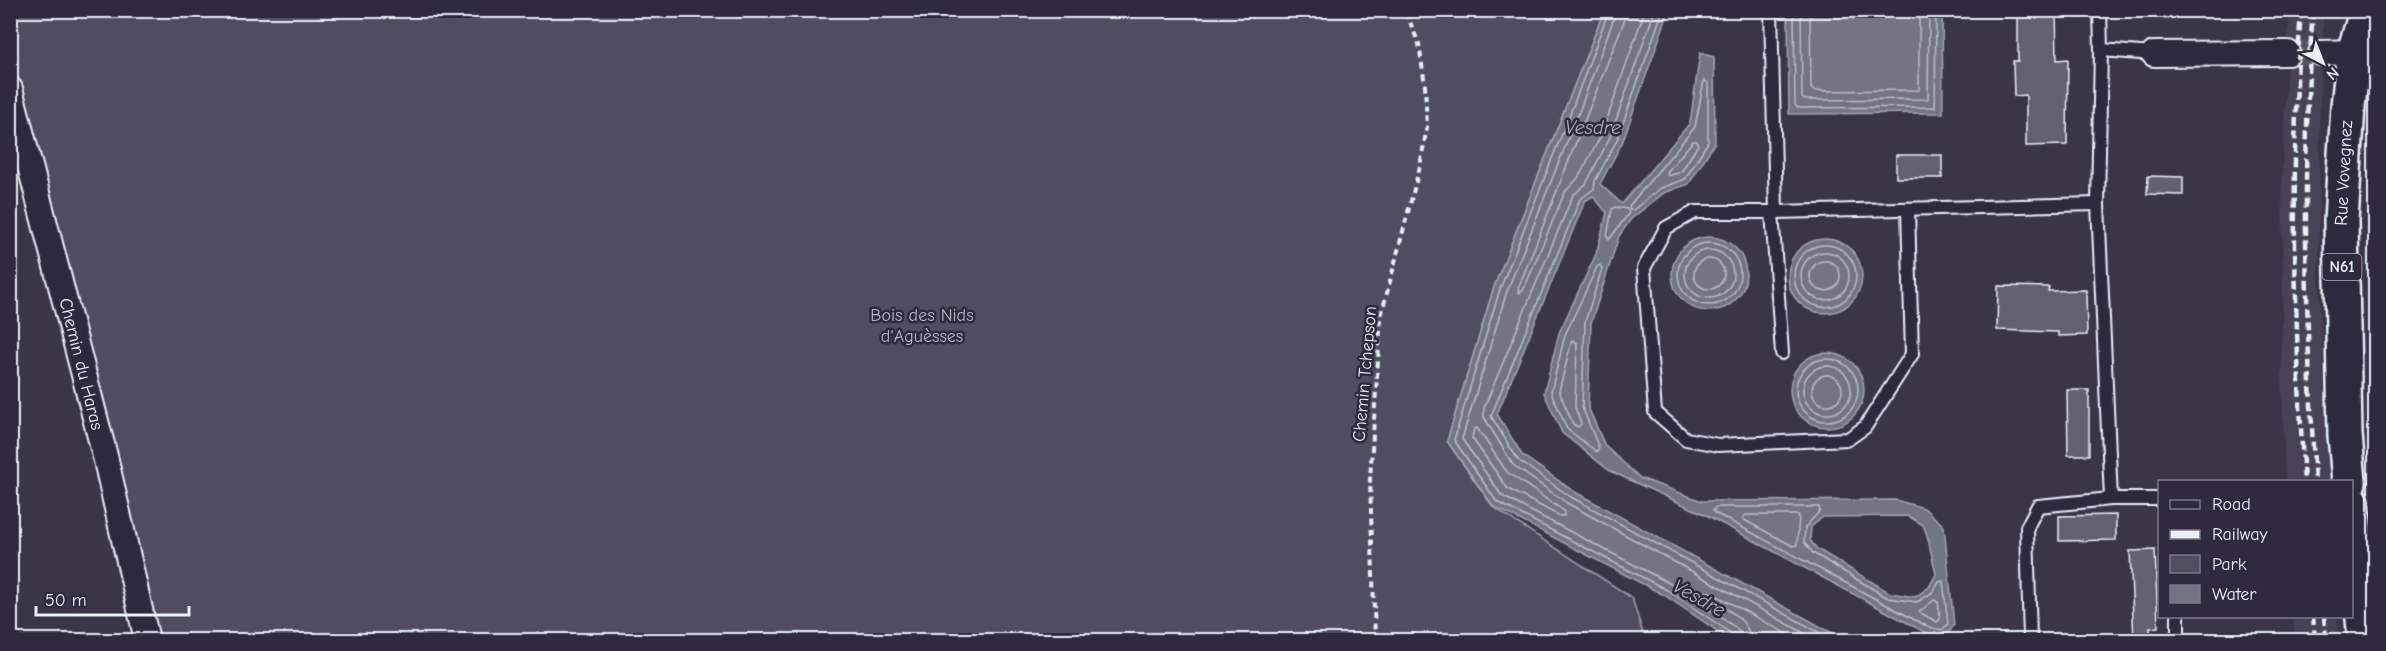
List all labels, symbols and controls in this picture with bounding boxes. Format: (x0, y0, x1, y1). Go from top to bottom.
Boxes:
north arrow (2293, 33, 2353, 93)
text: N (2322, 63, 2342, 84)
water label: Vesdre (1565, 116, 1621, 139)
street label: Rue Vovegnez (2331, 120, 2357, 226)
road number: N61 (2322, 254, 2362, 280)
street label: Chemin du Haras (54, 296, 108, 432)
park label: Bois des Nids d'Aguèsses (870, 305, 974, 347)
street label: Chemin Tchepson (1349, 305, 1381, 443)
legend (2158, 480, 2353, 618)
text: Road (2212, 494, 2251, 515)
text: Railway (2212, 524, 2269, 545)
text: Park (2212, 554, 2247, 575)
water label: Vesdre (1669, 574, 1729, 622)
scale bar (36, 579, 189, 617)
text: Water (2212, 584, 2257, 605)
text: 50 m (45, 590, 87, 611)

